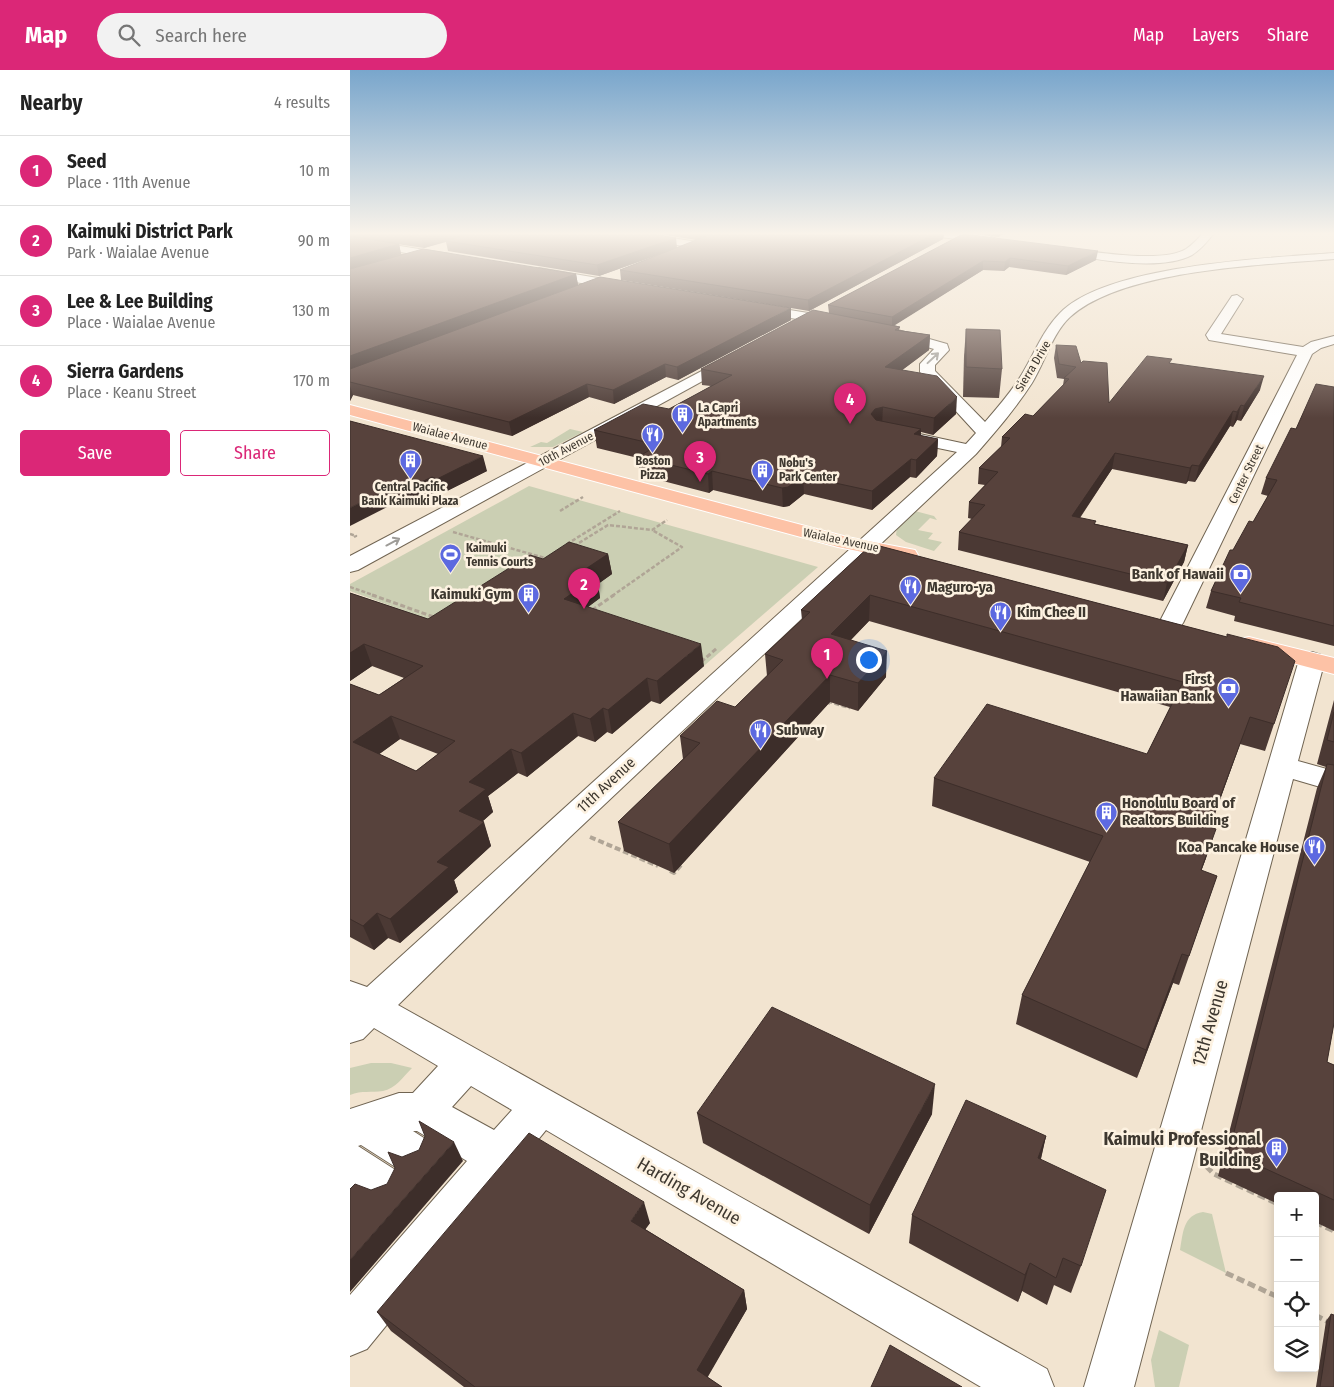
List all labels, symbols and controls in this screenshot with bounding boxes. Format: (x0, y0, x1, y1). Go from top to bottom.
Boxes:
search box (97, 13, 447, 58)
text: Map (25, 21, 67, 49)
icon: search (115, 21, 143, 49)
text: Search here (155, 24, 247, 47)
text: Map (1133, 24, 1164, 46)
text: Layers (1192, 24, 1239, 46)
text: Share (1267, 24, 1309, 46)
text: Nearby (20, 90, 82, 116)
text: 4 results (274, 93, 330, 112)
text: Seed (67, 150, 106, 173)
text: 1 (33, 161, 39, 180)
text: 10 m (299, 161, 330, 180)
text: Place · 11th Avenue (67, 173, 190, 192)
text: Kaimuki District Park (67, 220, 233, 243)
text: 2 (32, 231, 40, 250)
text: 90 m (298, 231, 330, 250)
text: Park · Waialae Avenue (67, 243, 209, 262)
text: Lee & Lee Building (67, 290, 213, 313)
text: 3 (32, 301, 40, 320)
text: 130 m (292, 301, 330, 320)
text: Place · Waialae Avenue (67, 313, 215, 332)
street label: Sierra Drive (1012, 338, 1054, 394)
one-way arrow (927, 352, 940, 364)
text: Sierra Gardens (67, 360, 184, 383)
text: 4 (32, 371, 40, 390)
text: 170 m (293, 371, 330, 390)
text: Place · Keanu Street (67, 383, 196, 402)
pin: 4 (834, 383, 866, 424)
place label: La Capri Apartments (697, 401, 757, 429)
building icon: La Capri Apartments (670, 403, 694, 434)
street label: Waialae Avenue (411, 419, 489, 453)
restaurant icon: Boston Pizza (641, 422, 665, 453)
street label: 10th Avenue (536, 429, 596, 469)
button: Save (20, 430, 170, 476)
button: Share (180, 430, 330, 476)
pin: 3 (684, 441, 716, 482)
street label: Center Street (1226, 442, 1266, 506)
building icon: Central Pacific Bank Kaimuki Plaza (398, 448, 422, 479)
place label: Boston Pizza (635, 454, 671, 482)
place label: Nobu's Park Center (779, 456, 837, 484)
building icon: Nobu's Park Center (751, 458, 775, 489)
place label: Central Pacific Bank Kaimuki Plaza (361, 480, 459, 508)
street label: Waialae Avenue (802, 525, 880, 555)
one-way arrow (385, 536, 400, 546)
place label: Kaimuki Tennis Courts (466, 541, 534, 569)
sports icon: Kaimuki Tennis Courts (438, 543, 462, 574)
bank icon: Bank of Hawaii (1228, 562, 1252, 593)
place label: Bank of Hawaii (1132, 565, 1224, 583)
pin: 2 (568, 568, 600, 609)
restaurant icon: Maguro-ya (899, 575, 923, 606)
place label: Maguro-ya (927, 578, 994, 596)
building icon: Kaimuki Gym (516, 582, 540, 613)
place label: Kaimuki Gym (431, 585, 512, 603)
restaurant icon: Kim Chee II (989, 600, 1013, 631)
place label: Kim Chee II (1017, 603, 1086, 621)
pin: 1 (811, 638, 843, 679)
your location (856, 647, 882, 673)
place label: First Hawaiian Bank (1121, 670, 1213, 705)
bank icon: First Hawaiian Bank (1216, 676, 1240, 707)
restaurant icon: Subway (748, 718, 772, 749)
place label: Subway (776, 721, 825, 739)
street label: 11th Avenue (573, 754, 639, 816)
place label: Honolulu Board of Realtors Building (1122, 794, 1236, 829)
building icon: Honolulu Board of Realtors Building (1094, 800, 1118, 831)
restaurant icon: Koa Pancake House (1303, 835, 1327, 866)
place label: Koa Pancake House (1178, 838, 1299, 856)
street label: 12th Avenue (1187, 977, 1233, 1069)
place label: Kaimuki Professional Building (1103, 1128, 1261, 1171)
building icon: Kaimuki Professional Building (1265, 1137, 1289, 1168)
street label: Harding Avenue (633, 1152, 745, 1230)
map controls (1274, 1192, 1319, 1372)
button: + (1274, 1192, 1319, 1237)
button: − (1274, 1237, 1319, 1282)
button: locate (1274, 1282, 1319, 1327)
button: layers (1274, 1327, 1319, 1372)

